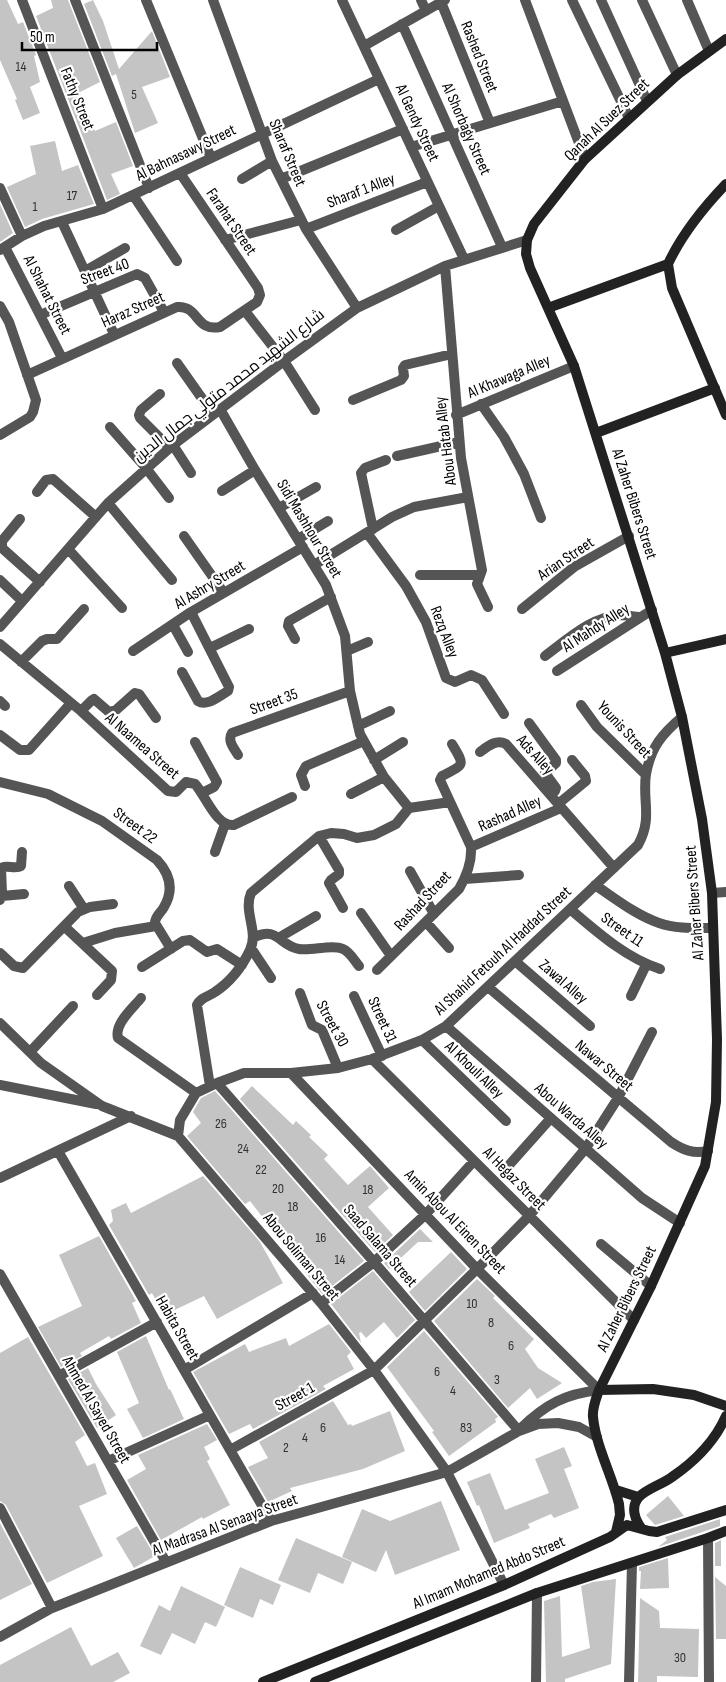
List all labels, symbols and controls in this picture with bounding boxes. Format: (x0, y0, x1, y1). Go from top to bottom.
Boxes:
street label: Rashed Street (456, 19, 502, 96)
scale bar (22, 20, 158, 52)
text: 50 m (30, 28, 55, 47)
house number: 14 (16, 58, 27, 75)
street label: Fathy Street (56, 65, 98, 133)
street label: Qanah Al Suez Street (561, 75, 654, 165)
street label: Al Shorbagy Street (437, 79, 495, 178)
street label: Al Gendy Street (390, 80, 443, 165)
house number: 5 (131, 86, 137, 103)
street label: Sharaf Street (264, 116, 310, 190)
street label: Al Bahnasawy Street (132, 121, 239, 186)
street label: Sharaf 1 Alley (324, 169, 398, 213)
street label: Farahat Street (202, 185, 260, 259)
house number: 17 (67, 187, 78, 204)
house number: 1 (33, 198, 38, 215)
street label: Al Shahat Street (18, 251, 75, 338)
street label: Street 40 (78, 254, 132, 290)
street label: Haraz Street (99, 288, 167, 332)
street label: شارع الشهيد محمد متولي جمال الدين (130, 305, 330, 469)
street label: Al Khawaga Alley (464, 351, 553, 403)
street label: Abou Hatab Alley (431, 395, 461, 488)
street label: Al Zaher Bibers Street (607, 445, 661, 562)
street label: Sidi Mashhour Street (272, 476, 346, 582)
street label: Arian Street (533, 533, 598, 585)
street label: Al Ashry Street (170, 556, 249, 614)
street label: Al Mahdy Alley (558, 599, 633, 657)
street label: Rezq Alley (425, 603, 463, 661)
street label: Street 35 (248, 685, 300, 719)
street label: Younis Street (593, 698, 655, 763)
street label: Al Naamea Street (100, 708, 183, 783)
street label: Ads Alley (512, 730, 558, 779)
street label: Rashad Alley (476, 792, 544, 836)
street label: Street 22 (109, 804, 161, 848)
street label: Al Zaher Bibers Street (681, 845, 709, 962)
street label: Rashad Street (390, 867, 456, 935)
street label: Al Shahid Fetouh Al Haddad Street (430, 882, 576, 1020)
street label: Street 11 (597, 909, 647, 952)
street label: Zawal Alley (535, 956, 591, 1008)
street label: Street 31 (363, 994, 401, 1046)
street label: Street 30 (312, 997, 352, 1051)
street label: Nawar Street (571, 1036, 637, 1096)
street label: Al Khouli Alley (440, 1037, 507, 1103)
street label: Abou Warda Alley (530, 1078, 612, 1153)
house number: 26 (215, 1115, 227, 1132)
house number: 24 (237, 1140, 249, 1157)
street label: Al Hegaz Street (478, 1143, 550, 1215)
house number: 22 (255, 1161, 267, 1178)
street label: Amin Abou Al Einen Street (400, 1165, 510, 1278)
house number: 20 (272, 1180, 284, 1197)
house number: 18 (362, 1181, 374, 1198)
house number: 18 (287, 1198, 299, 1215)
street label: Saad Salama Street (339, 1201, 421, 1291)
street label: Abou Soliman Street (258, 1208, 343, 1305)
house number: 16 (315, 1229, 327, 1246)
street label: Al Zaher Bibers Street (593, 1243, 661, 1356)
house number: 14 (335, 1251, 346, 1268)
street label: Habita Street (151, 1292, 203, 1364)
house number: 10 (466, 1295, 478, 1312)
house number: 8 (488, 1314, 494, 1331)
house number: 6 (508, 1337, 514, 1354)
street label: Ahmed Al Sayed Street (57, 1352, 134, 1467)
house number: 6 (434, 1363, 440, 1380)
house number: 3 (494, 1371, 500, 1388)
street label: Street 1 (272, 1378, 318, 1415)
house number: 4 (450, 1382, 456, 1399)
house number: 6 (320, 1419, 326, 1436)
house number: 83 (460, 1419, 472, 1436)
house number: 4 (302, 1429, 308, 1446)
house number: 2 (283, 1439, 289, 1456)
street label: Al Madrasa Al Senaaya Street (149, 1490, 300, 1560)
street label: Al Imam Mohamed Abdo Street (409, 1532, 568, 1614)
house number: 30 (674, 1649, 686, 1666)

